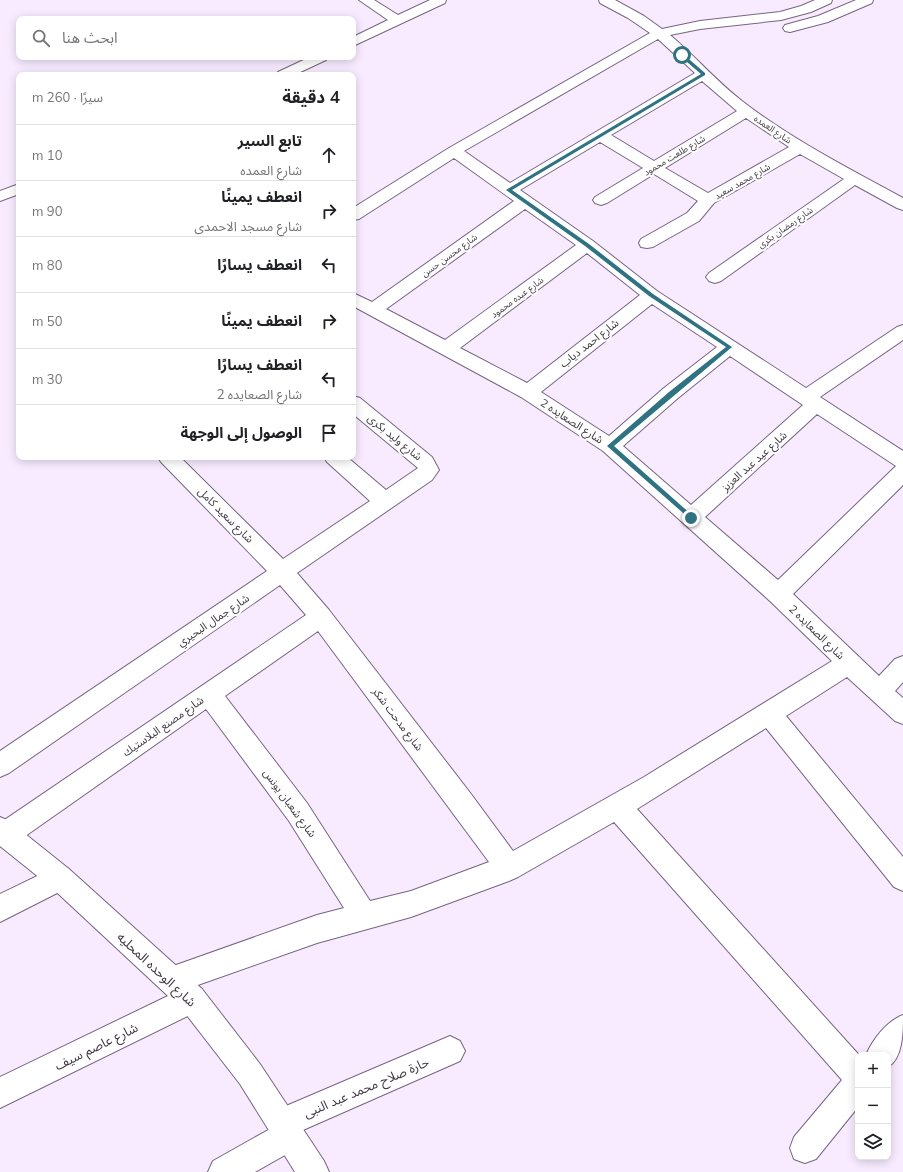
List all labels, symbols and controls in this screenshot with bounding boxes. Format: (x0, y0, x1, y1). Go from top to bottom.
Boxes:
search box (16, 16, 356, 60)
icon: search (30, 27, 52, 49)
text: ابحث هنا (62, 28, 118, 47)
route start (673, 46, 691, 64)
text: 4 دقيقة (282, 86, 340, 107)
text: سيرًا · 260 m (32, 89, 103, 105)
street label: شارع العمده (751, 113, 794, 147)
text: تابع السير (238, 131, 302, 150)
street label: شارع طلعت محمود (641, 132, 708, 179)
icon: ahead (318, 144, 340, 166)
text: 10 m (32, 147, 62, 163)
street label: شارع محمد سعيد (712, 161, 773, 203)
text: شارع العمده (240, 162, 302, 178)
text: انعطف يمينًا (221, 187, 302, 206)
icon: right (318, 200, 340, 222)
text: 90 m (32, 203, 62, 219)
street label: شارع رمضان بكرى (755, 204, 816, 252)
text: شارع مسجد الاحمدى (194, 218, 302, 234)
street label: شارع محسن حسن (419, 231, 480, 281)
icon: left (318, 254, 340, 276)
text: انعطف يسارًا (217, 255, 302, 274)
text: 80 m (32, 257, 62, 273)
street label: شارع عبده محمود (488, 274, 547, 321)
icon: right (318, 310, 340, 332)
text: انعطف يمينًا (221, 311, 302, 330)
text: 50 m (32, 313, 62, 329)
street label: شارع احمد دياب (557, 315, 622, 371)
text: انعطف يسارًا (217, 355, 302, 374)
icon: left (318, 368, 340, 390)
text: 30 m (32, 371, 62, 387)
text: شارع الصعايده 2 (217, 386, 302, 402)
street label: شارع الصعايده 2 (537, 395, 606, 448)
street label: شارع وليد بكرى (364, 411, 425, 464)
icon: arrive (318, 422, 340, 444)
text: الوصول إلى الوجهة (181, 423, 302, 442)
street label: شارع عيد عبد العزيز (718, 428, 791, 496)
street label: شارع سعيد كامل (195, 484, 257, 547)
route end (682, 509, 700, 527)
street label: شارع جمال البحيري (174, 591, 253, 651)
street label: شارع الصعايده 2 (785, 602, 848, 663)
street label: شارع مدحت شكر (368, 684, 427, 754)
street label: شارع مصنع البلاستيك (120, 693, 207, 760)
street label: شارع شعبان يونس (260, 766, 320, 841)
street label: شارع الوحده المحليه (112, 928, 200, 1012)
street label: شارع عاصم سيف (52, 1019, 142, 1076)
map controls (855, 1052, 891, 1160)
button: + (855, 1052, 891, 1088)
street label: حارة صلاح محمد عبد النبى (301, 1053, 433, 1123)
button: − (855, 1088, 891, 1124)
button: layers (855, 1124, 891, 1160)

